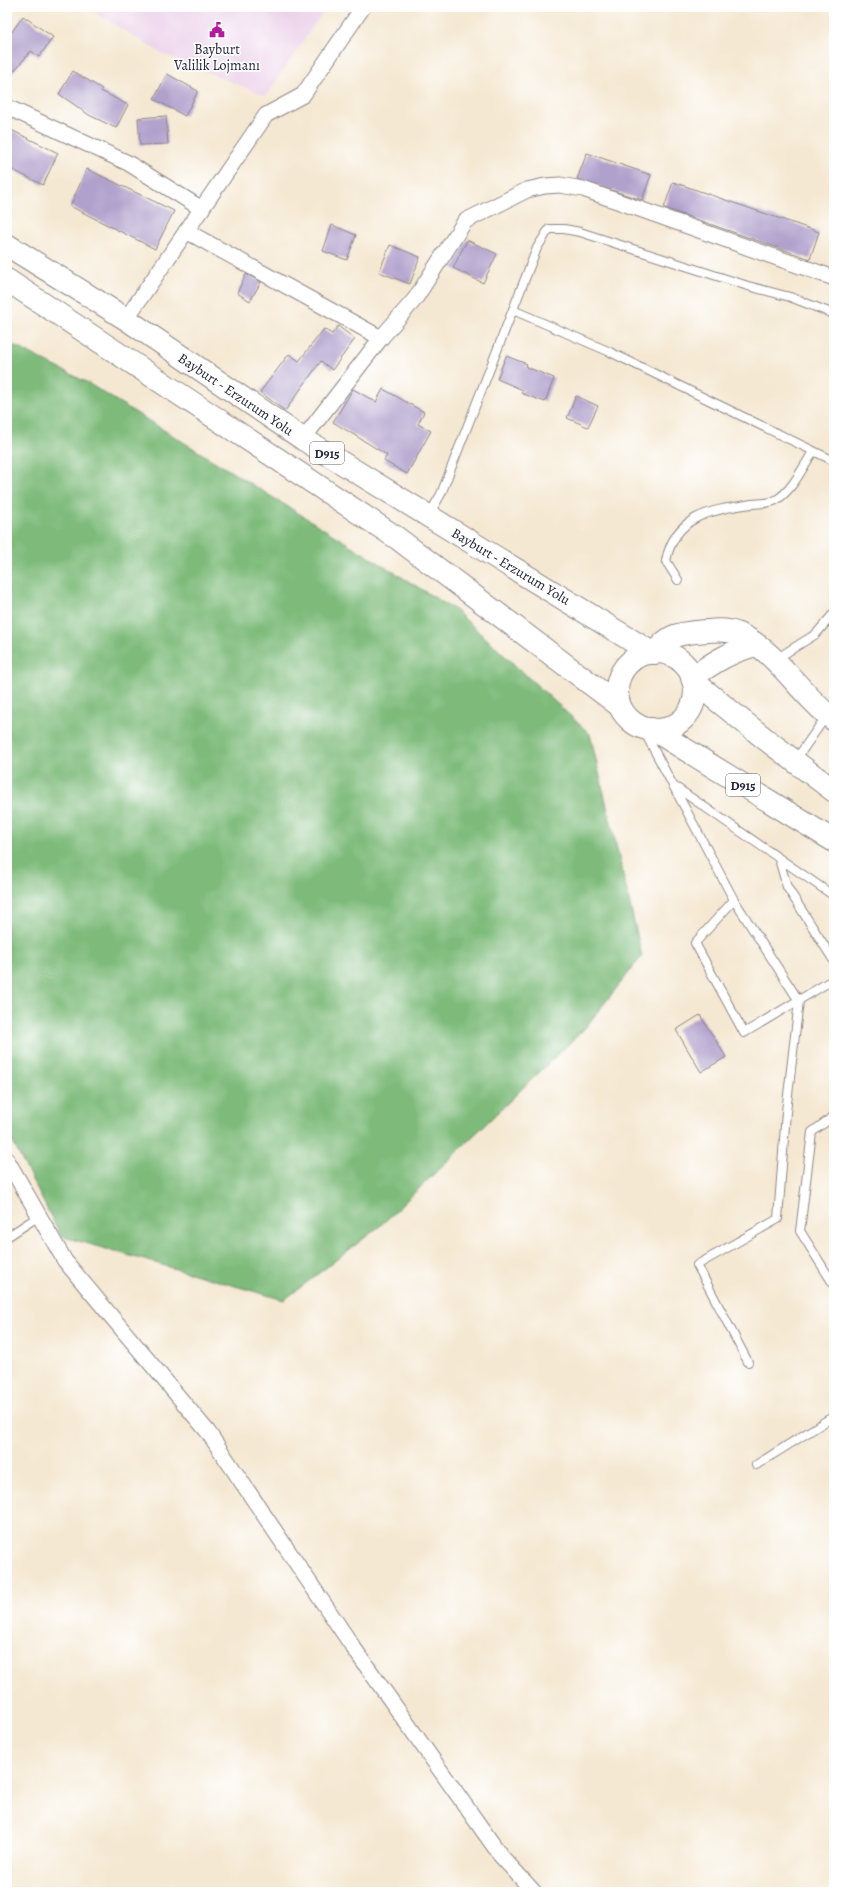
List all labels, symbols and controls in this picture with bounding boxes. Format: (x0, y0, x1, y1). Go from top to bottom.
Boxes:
public building icon: Bayburt Valilik Lojmanı (208, 21, 226, 39)
place label: Bayburt Valilik Lojmanı (173, 40, 260, 75)
street label: Bayburt - Erzurum Yolu (174, 349, 297, 440)
road number: D915 (310, 442, 344, 464)
street label: Bayburt - Erzurum Yolu (448, 523, 574, 610)
road number: D915 (726, 774, 760, 796)

